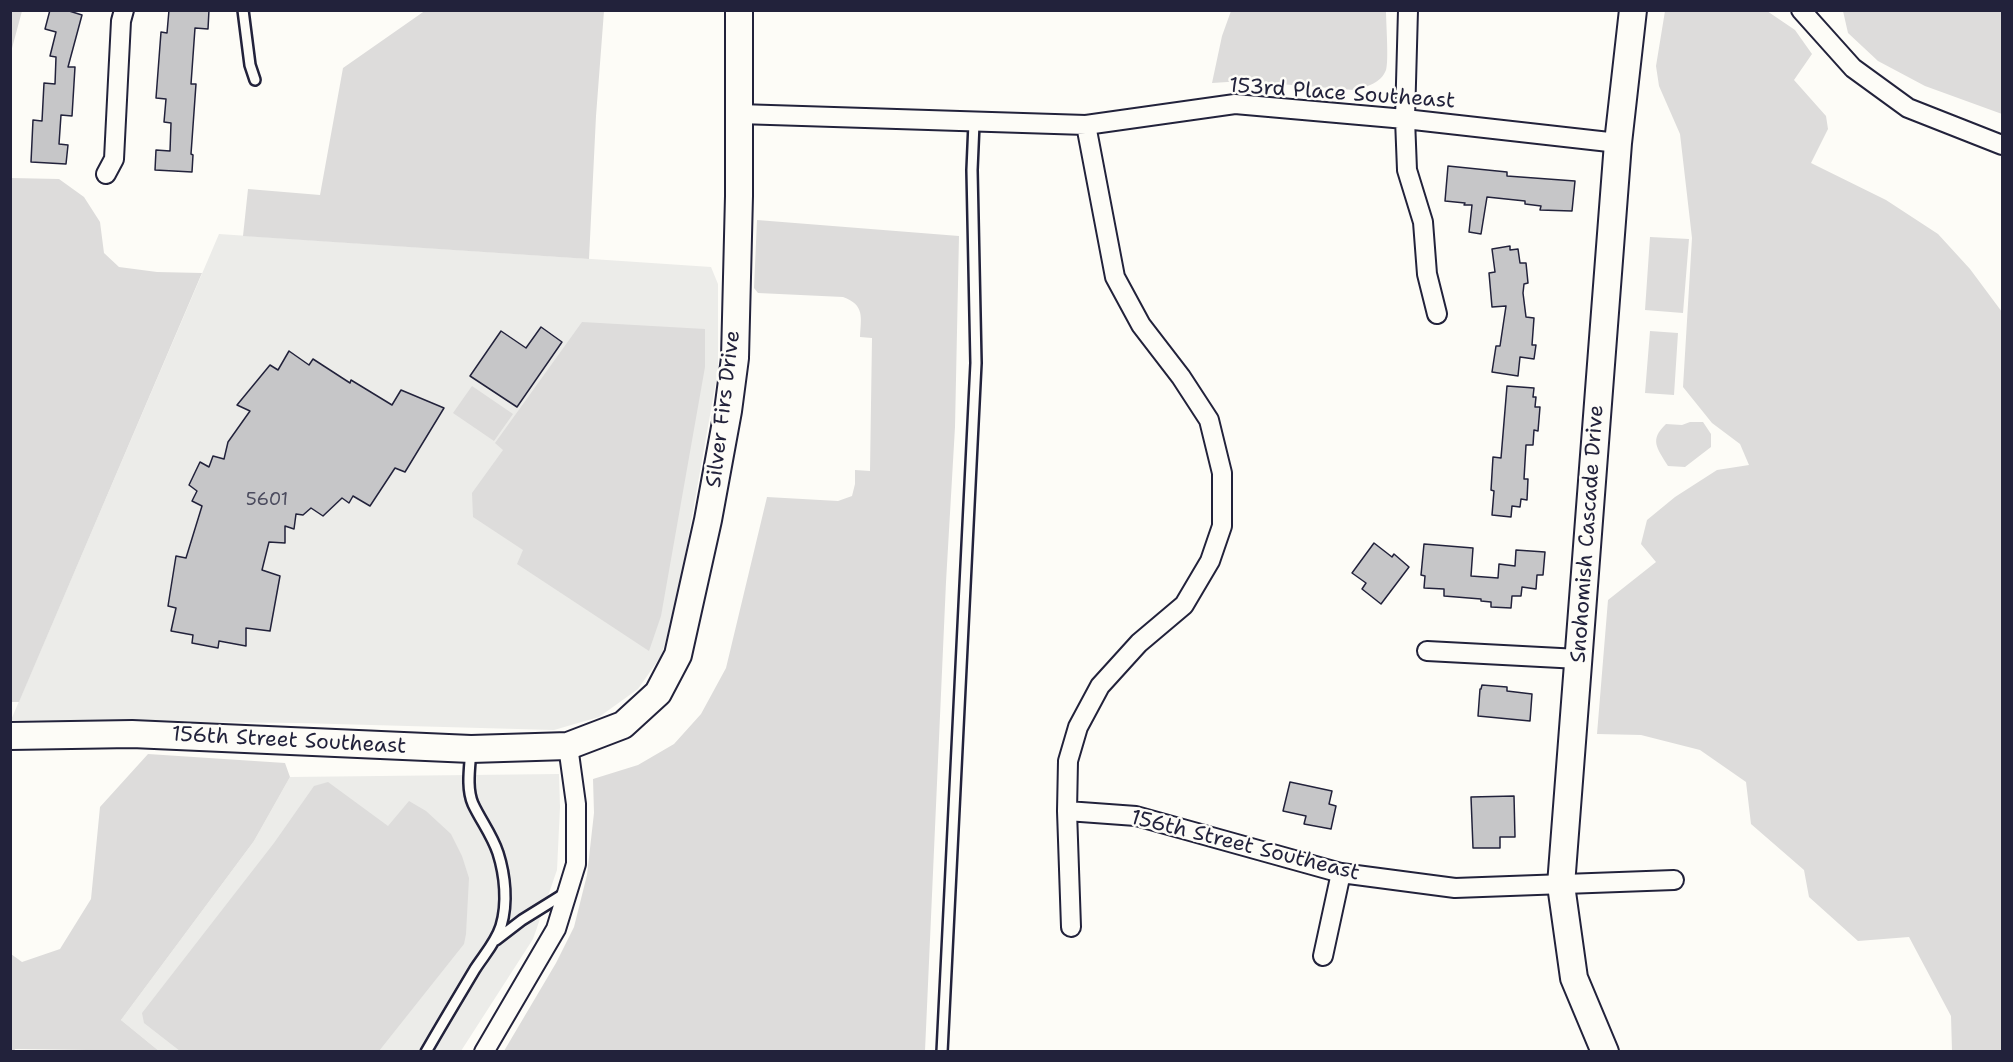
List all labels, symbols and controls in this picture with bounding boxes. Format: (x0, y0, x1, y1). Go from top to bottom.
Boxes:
street label: 153rd Place Southeast (1228, 74, 1456, 114)
street label: Silver Firs Drive (702, 329, 746, 489)
street label: Snohomish Cascade Drive (1566, 404, 1610, 664)
house number: 5601 (246, 489, 288, 511)
street label: 156th Street Southeast (171, 722, 407, 760)
street label: 156th Street Southeast (1128, 805, 1362, 887)

